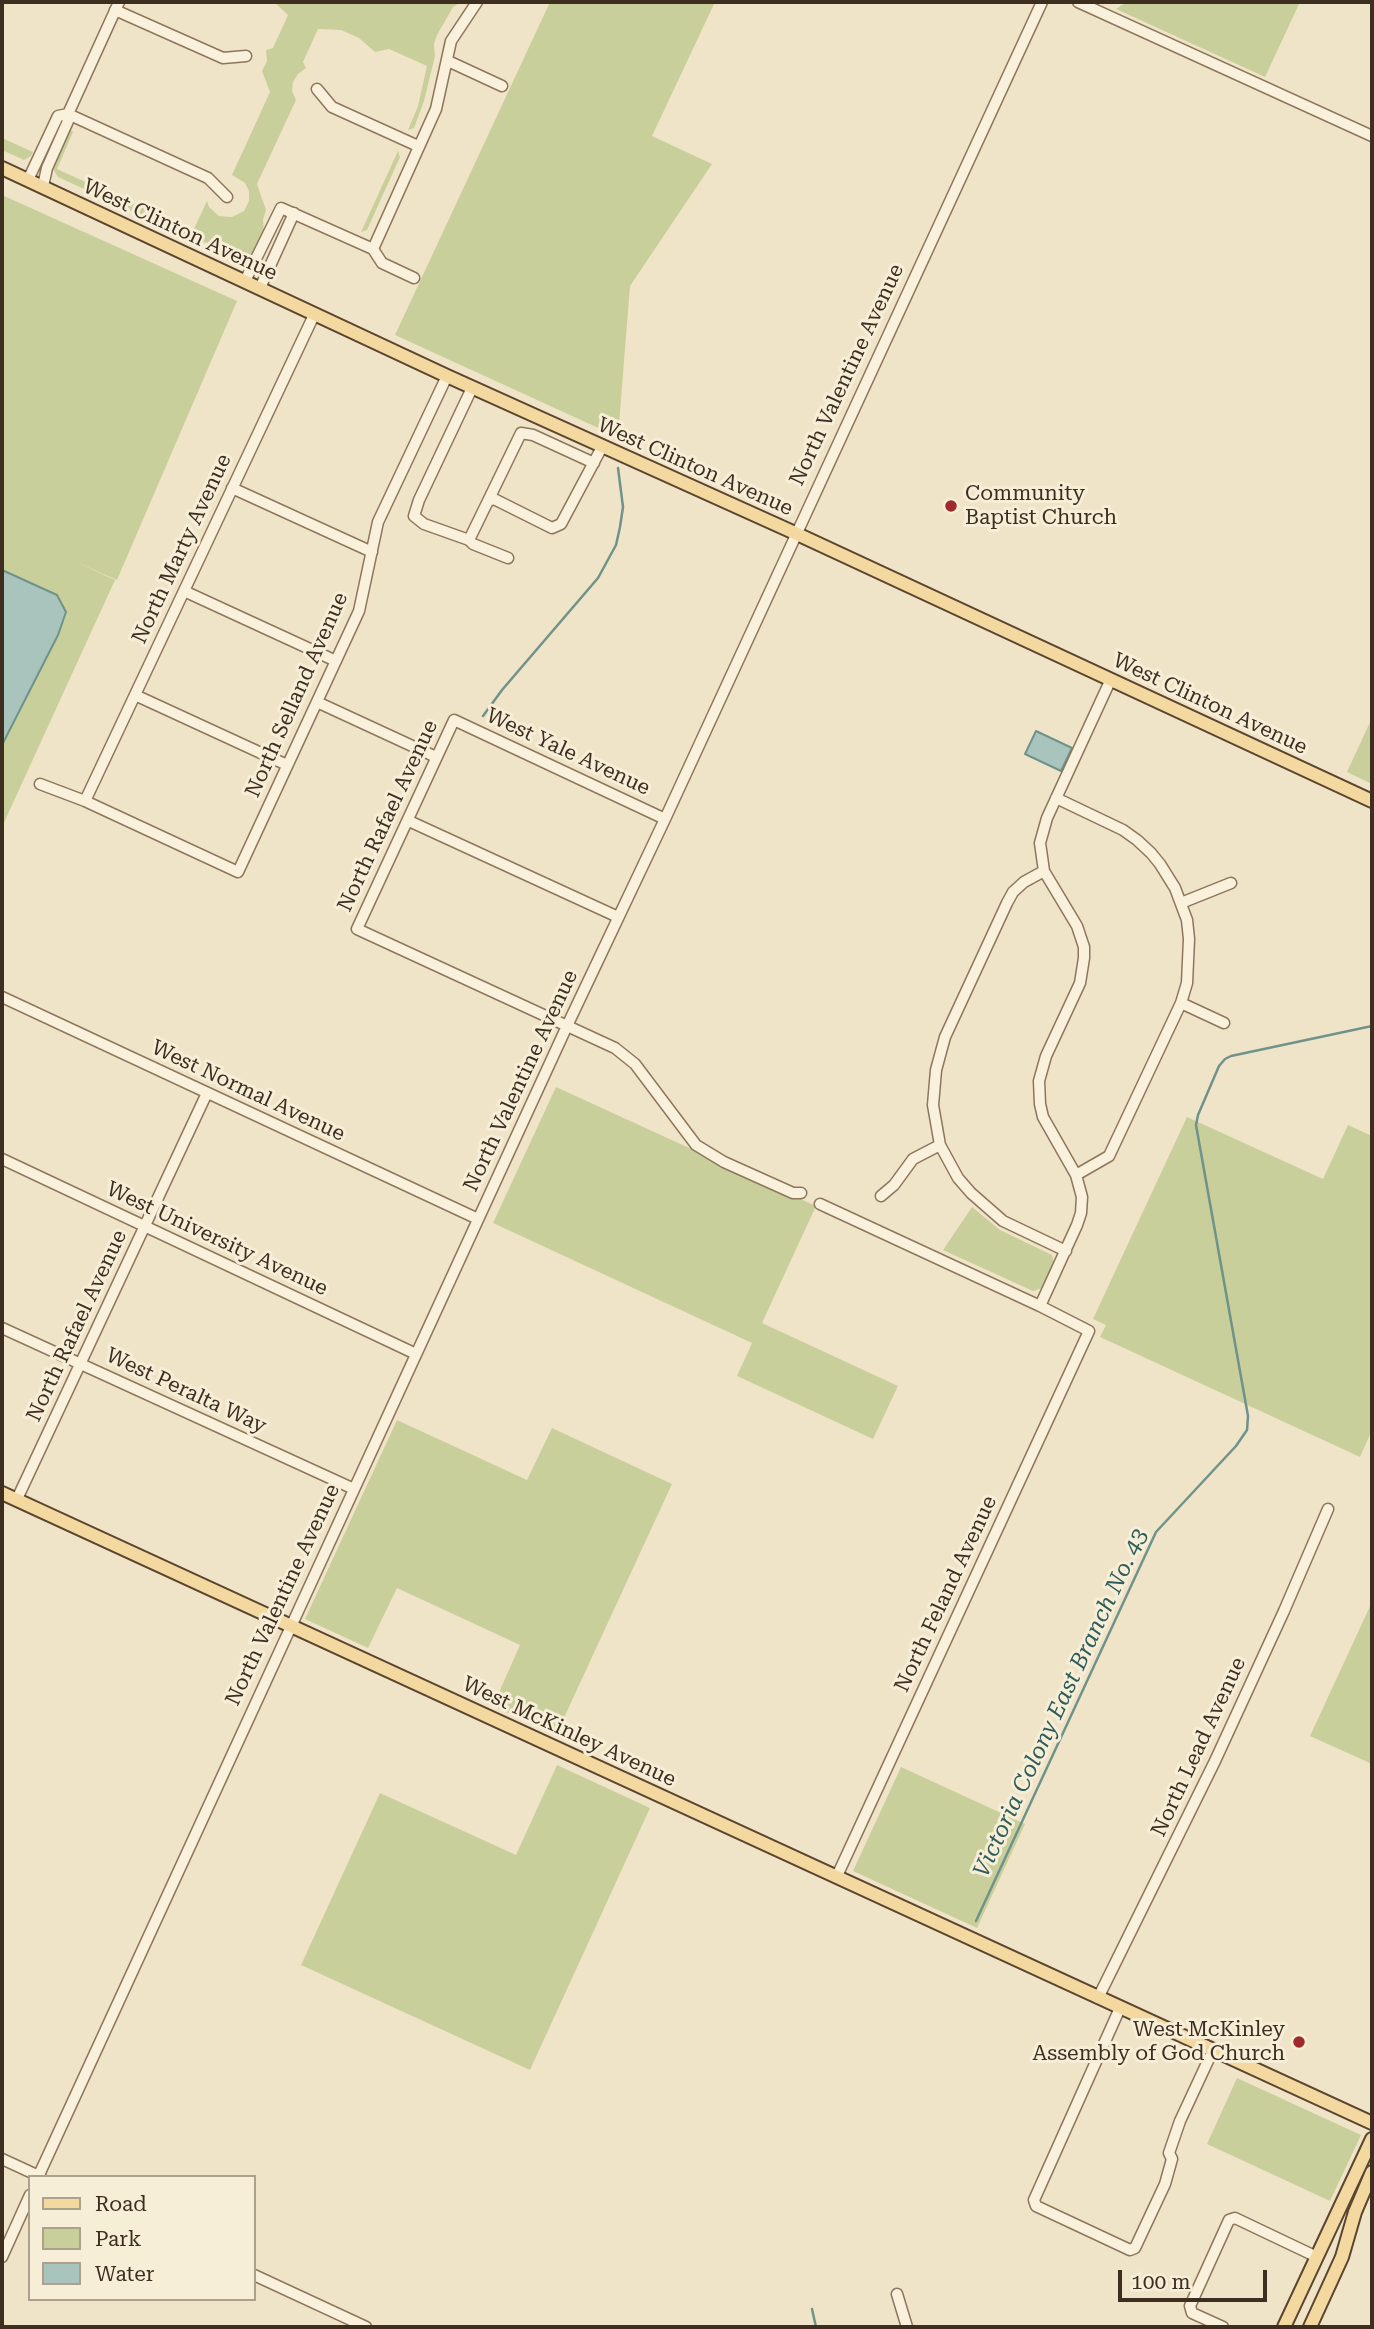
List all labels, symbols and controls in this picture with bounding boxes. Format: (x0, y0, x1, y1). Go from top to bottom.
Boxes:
street label: West Clinton Avenue (79, 174, 281, 286)
street label: North Valentine Avenue (785, 260, 909, 490)
street label: West Clinton Avenue (593, 412, 797, 522)
street label: North Marty Avenue (127, 450, 237, 648)
place label: Community Baptist Church (965, 481, 1117, 531)
marker: Community Baptist Church (943, 498, 959, 514)
street label: North Selland Avenue (240, 589, 354, 801)
street label: West Clinton Avenue (1109, 648, 1311, 760)
street label: West Yale Avenue (482, 703, 654, 801)
street label: North Rafael Avenue (333, 716, 443, 916)
street label: North Valentine Avenue (459, 966, 583, 1196)
street label: West Normal Avenue (147, 1035, 349, 1147)
street label: West University Avenue (102, 1177, 332, 1301)
street label: North Rafael Avenue (22, 1226, 132, 1426)
street label: West Peralta Way (102, 1343, 270, 1439)
street label: North Valentine Avenue (221, 1480, 345, 1710)
street label: North Feland Avenue (889, 1492, 1003, 1696)
water label: Victoria Colony East Branch No. 43 (968, 1524, 1154, 1882)
street label: North Lead Avenue (1146, 1653, 1252, 1841)
street label: West McKinley Avenue (458, 1671, 680, 1793)
place label: West McKinley Assembly of God Church (1032, 2017, 1285, 2067)
marker: West McKinley Assembly of God Church (1291, 2034, 1307, 2050)
legend (28, 2175, 256, 2301)
text: Road (95, 2192, 147, 2216)
text: Park (95, 2227, 141, 2251)
scale bar (1122, 2256, 1271, 2300)
text: Water (95, 2262, 154, 2286)
text: 100 m (1131, 2270, 1191, 2294)

